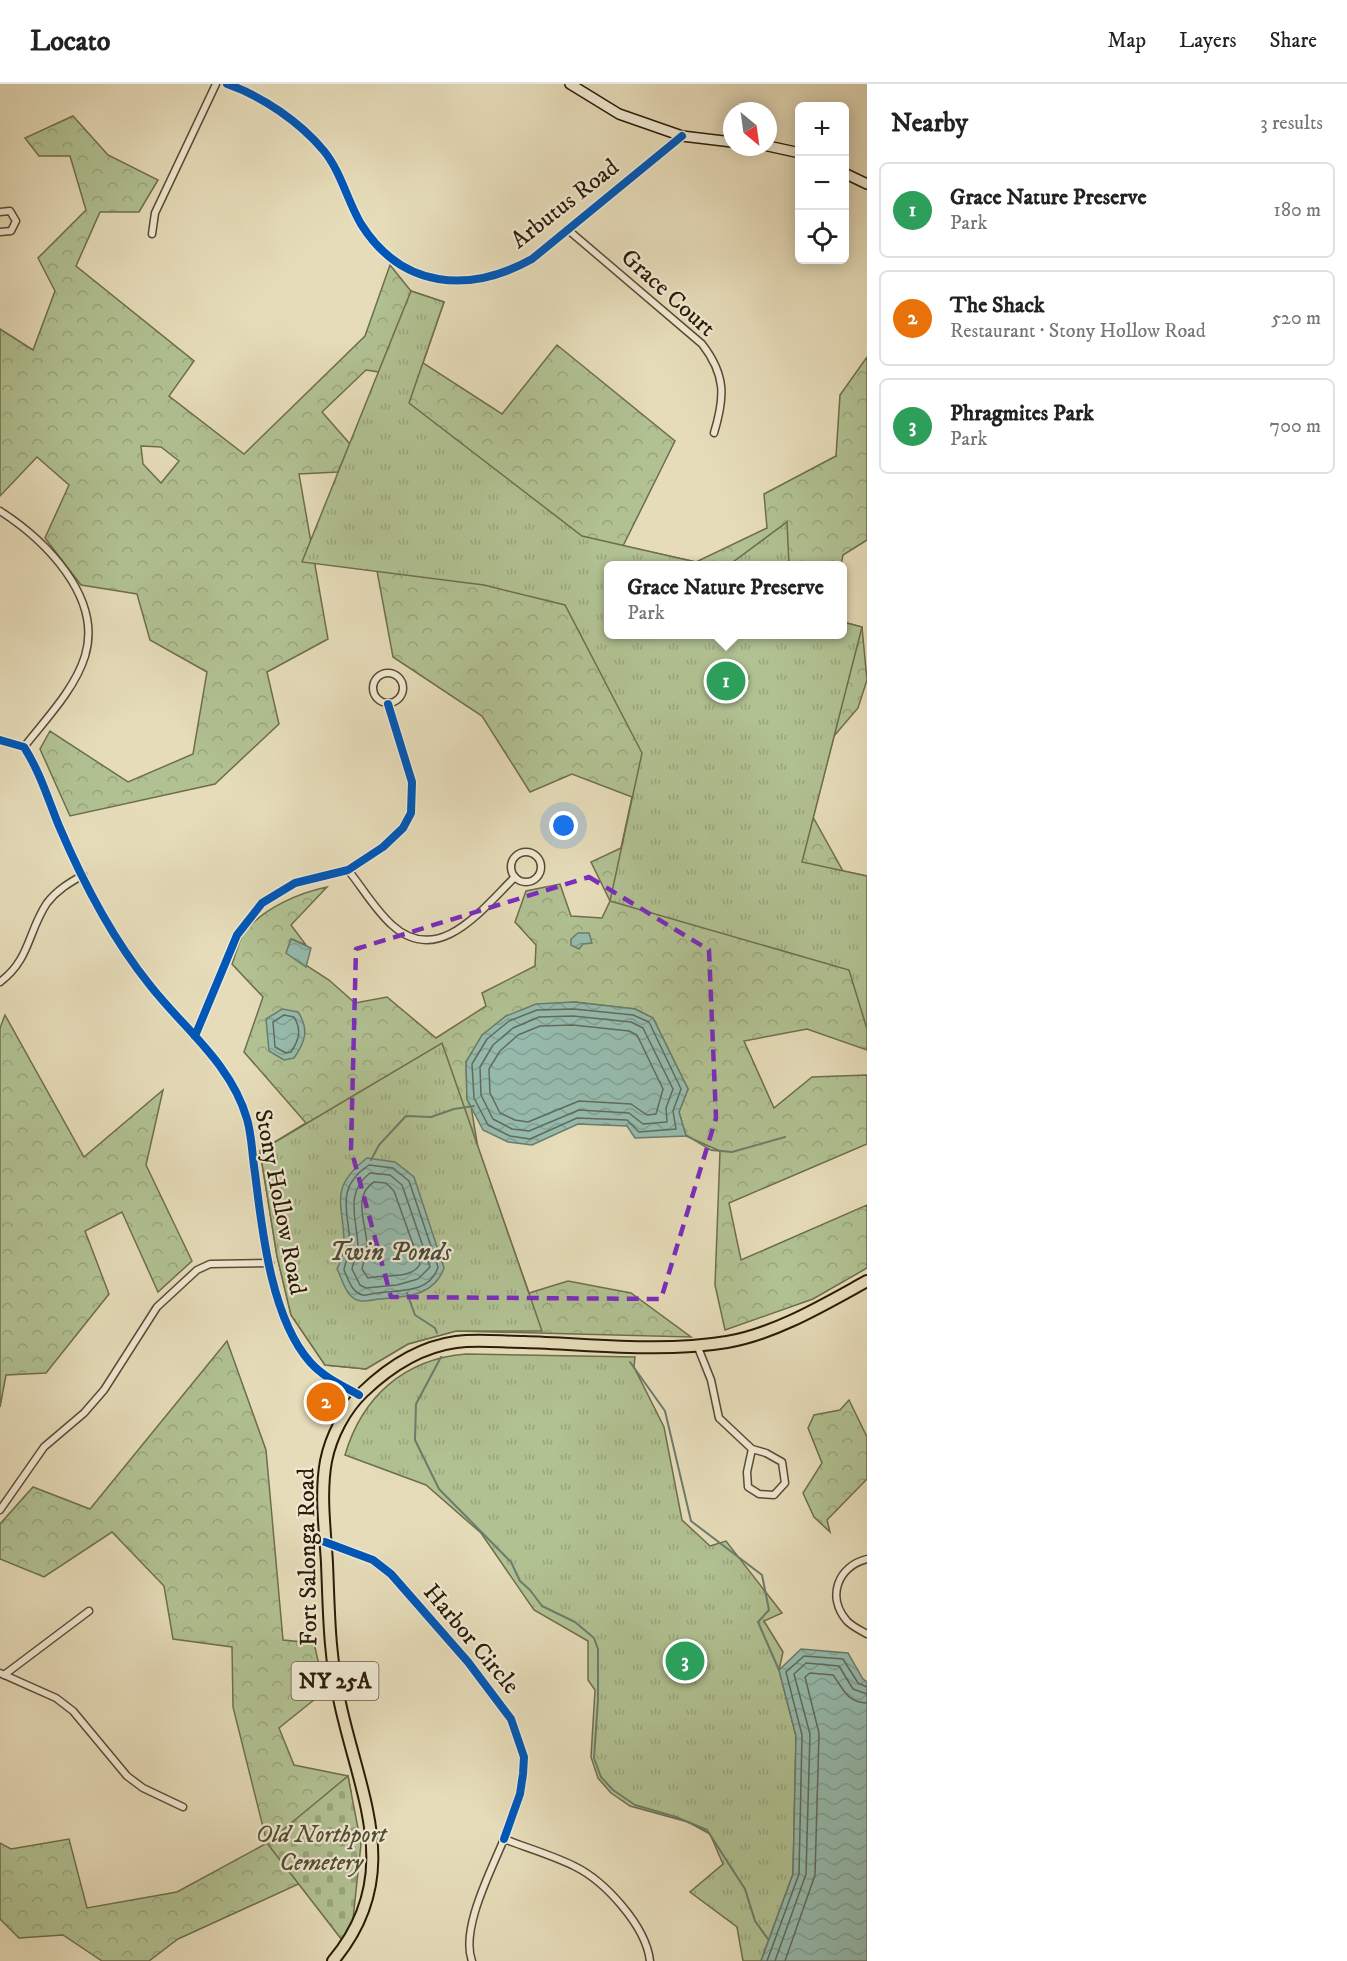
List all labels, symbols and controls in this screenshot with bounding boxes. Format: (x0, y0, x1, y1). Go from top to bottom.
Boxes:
text: Locato (30, 24, 110, 59)
text: Map (1107, 28, 1146, 54)
text: Layers (1179, 28, 1237, 54)
text: Share (1270, 28, 1317, 54)
north arrow (723, 102, 777, 156)
map controls (795, 102, 849, 264)
button: + (795, 102, 849, 156)
text: Nearby (891, 107, 968, 140)
text: 3 results (1260, 111, 1323, 136)
street label: Arbutus Road (505, 152, 625, 256)
button: − (795, 156, 849, 210)
text: Grace Nature Preserve (950, 184, 1147, 211)
text: 1 (909, 198, 916, 223)
text: 180 m (1274, 198, 1321, 223)
button: locate (795, 210, 849, 264)
text: Park (950, 211, 987, 236)
street label: Grace Court (614, 243, 722, 344)
text: The Shack (950, 292, 1045, 319)
text: 2 (908, 306, 917, 331)
text: 520 m (1271, 306, 1321, 331)
text: Restaurant · Stony Hollow Road (950, 319, 1206, 344)
text: Phragmites Park (950, 400, 1094, 427)
text: 3 (909, 414, 916, 439)
text: 700 m (1270, 414, 1321, 439)
text: Park (950, 427, 987, 452)
popup (604, 561, 847, 639)
text: Grace Nature Preserve (627, 574, 824, 601)
text: Park (627, 601, 665, 626)
pin: 1 (706, 658, 746, 704)
your location (549, 811, 578, 840)
street label: Stony Hollow Road (247, 1107, 313, 1297)
water label: Twin Ponds (329, 1236, 452, 1269)
pin: 2 (306, 1380, 346, 1424)
street label: Fort Salonga Road (291, 1468, 325, 1646)
street label: Harbor Circle (416, 1578, 526, 1700)
pin: 3 (666, 1638, 704, 1684)
road number: NY 25A (292, 1662, 378, 1700)
park label: Old Northport Cemetery (256, 1820, 388, 1878)

